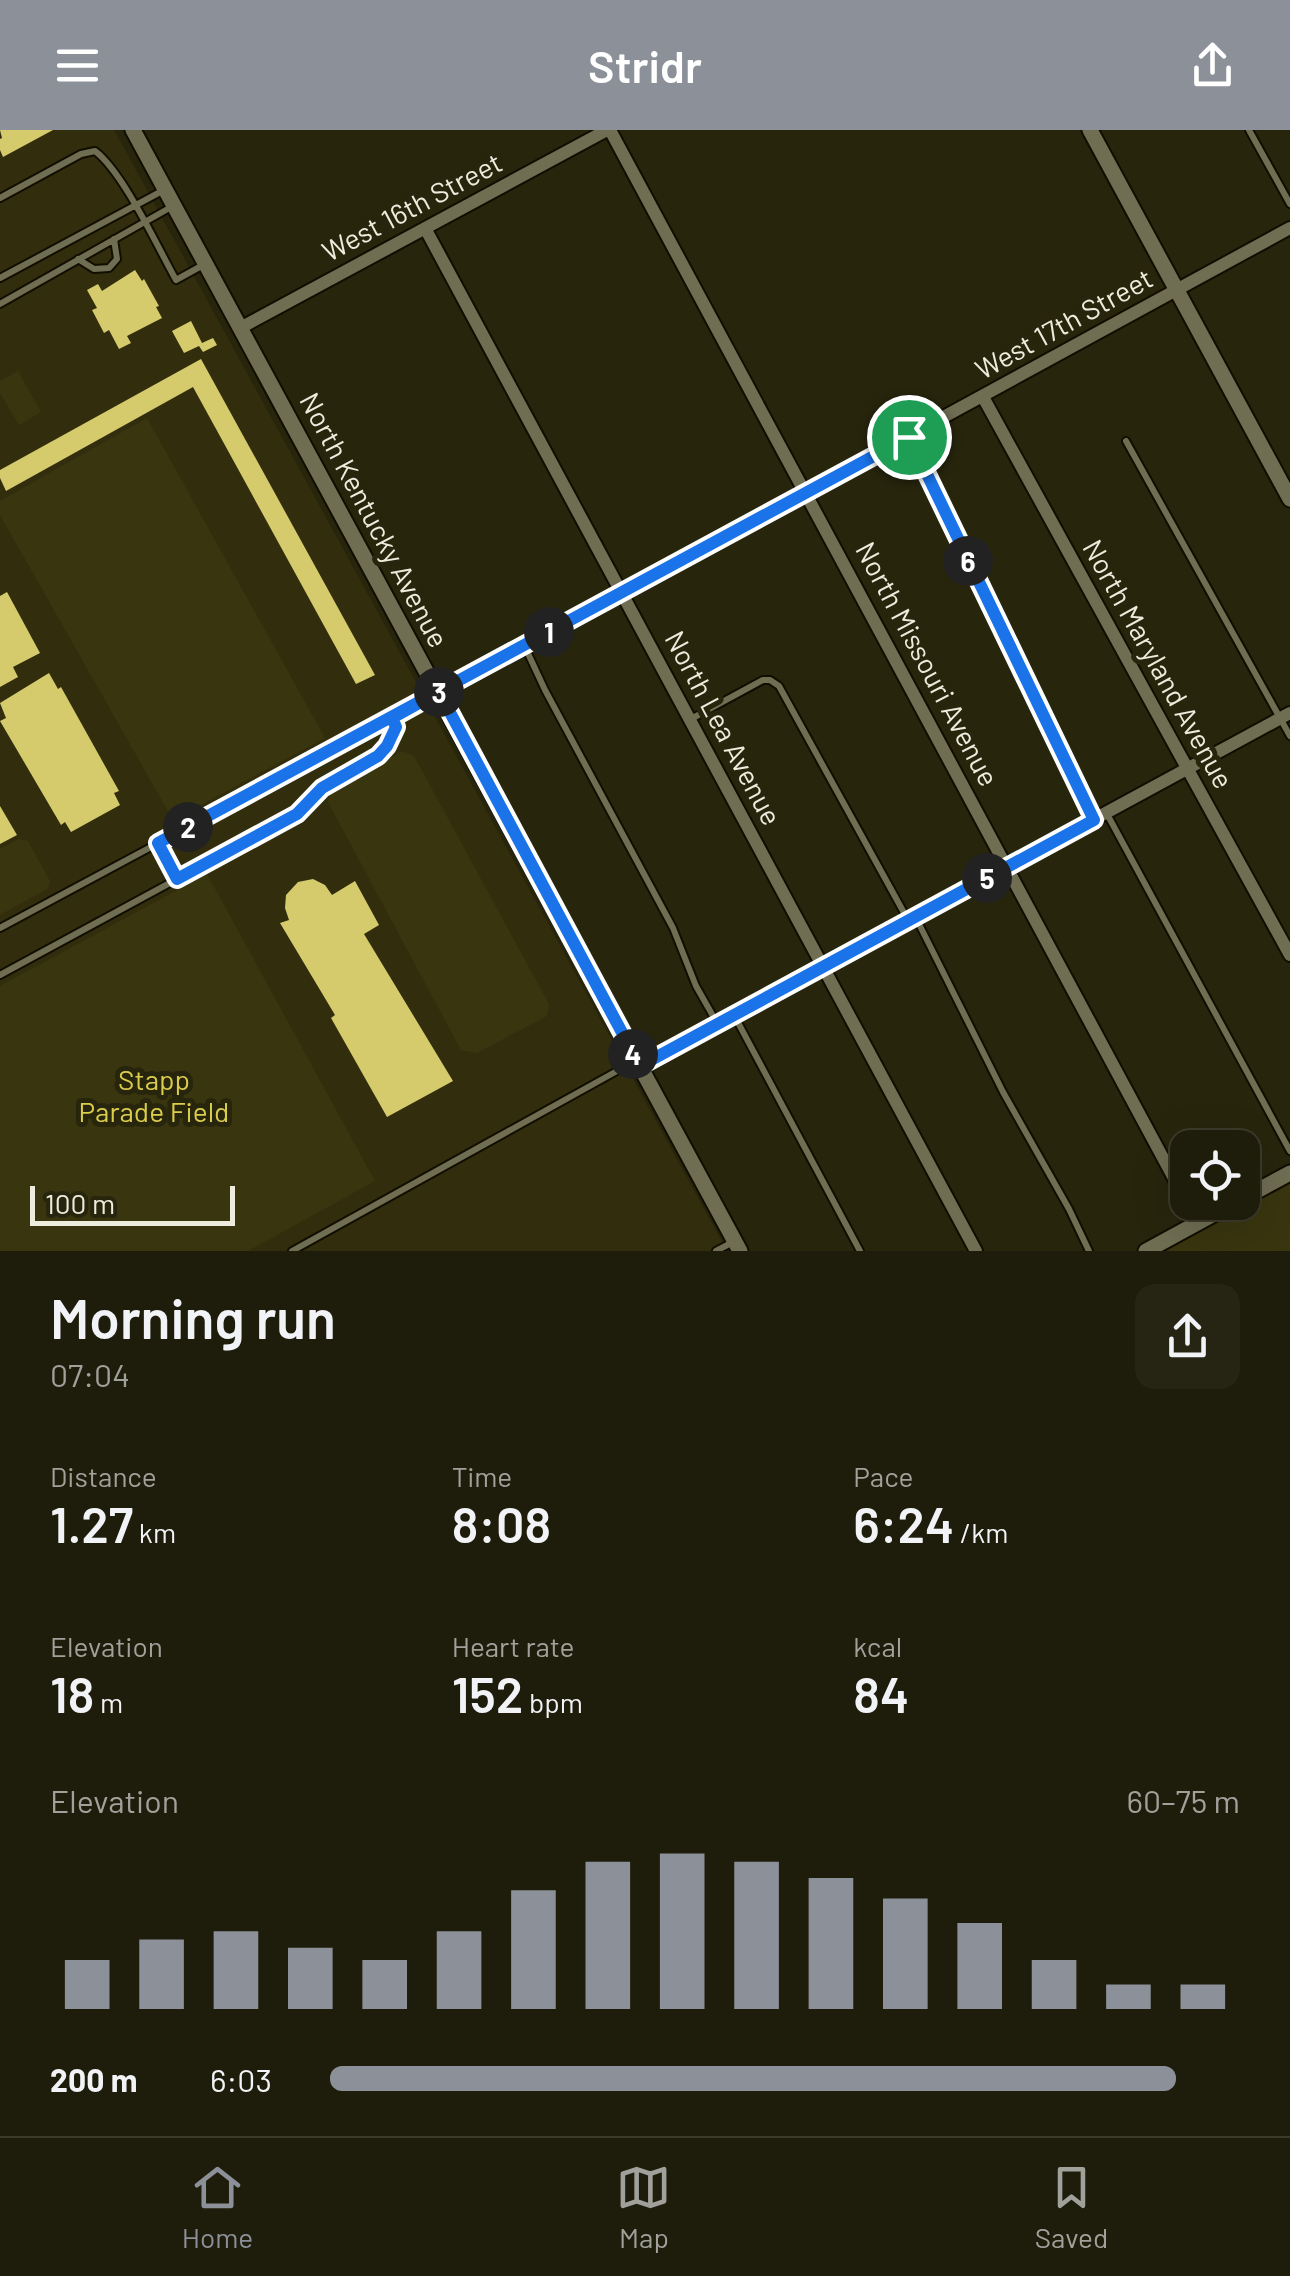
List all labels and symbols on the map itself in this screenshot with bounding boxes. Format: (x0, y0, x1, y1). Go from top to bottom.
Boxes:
street label: West 16th Street (316, 144, 507, 268)
street label: West 17th Street (969, 260, 1158, 386)
street label: North Kentucky Avenue (293, 386, 456, 653)
pin (867, 395, 952, 480)
street label: North Maryland Avenue (1076, 533, 1241, 794)
street label: North Missouri Avenue (849, 536, 1007, 791)
pin: 6 (943, 536, 993, 586)
pin: 1 (524, 607, 574, 657)
street label: North Lea Avenue (658, 625, 789, 831)
pin: 3 (414, 667, 464, 717)
pin: 2 (163, 802, 213, 852)
pin: 5 (962, 853, 1012, 903)
pin: 4 (608, 1029, 658, 1079)
park label: Stapp Parade Field (79, 1062, 229, 1128)
scale bar (30, 1181, 235, 1226)

